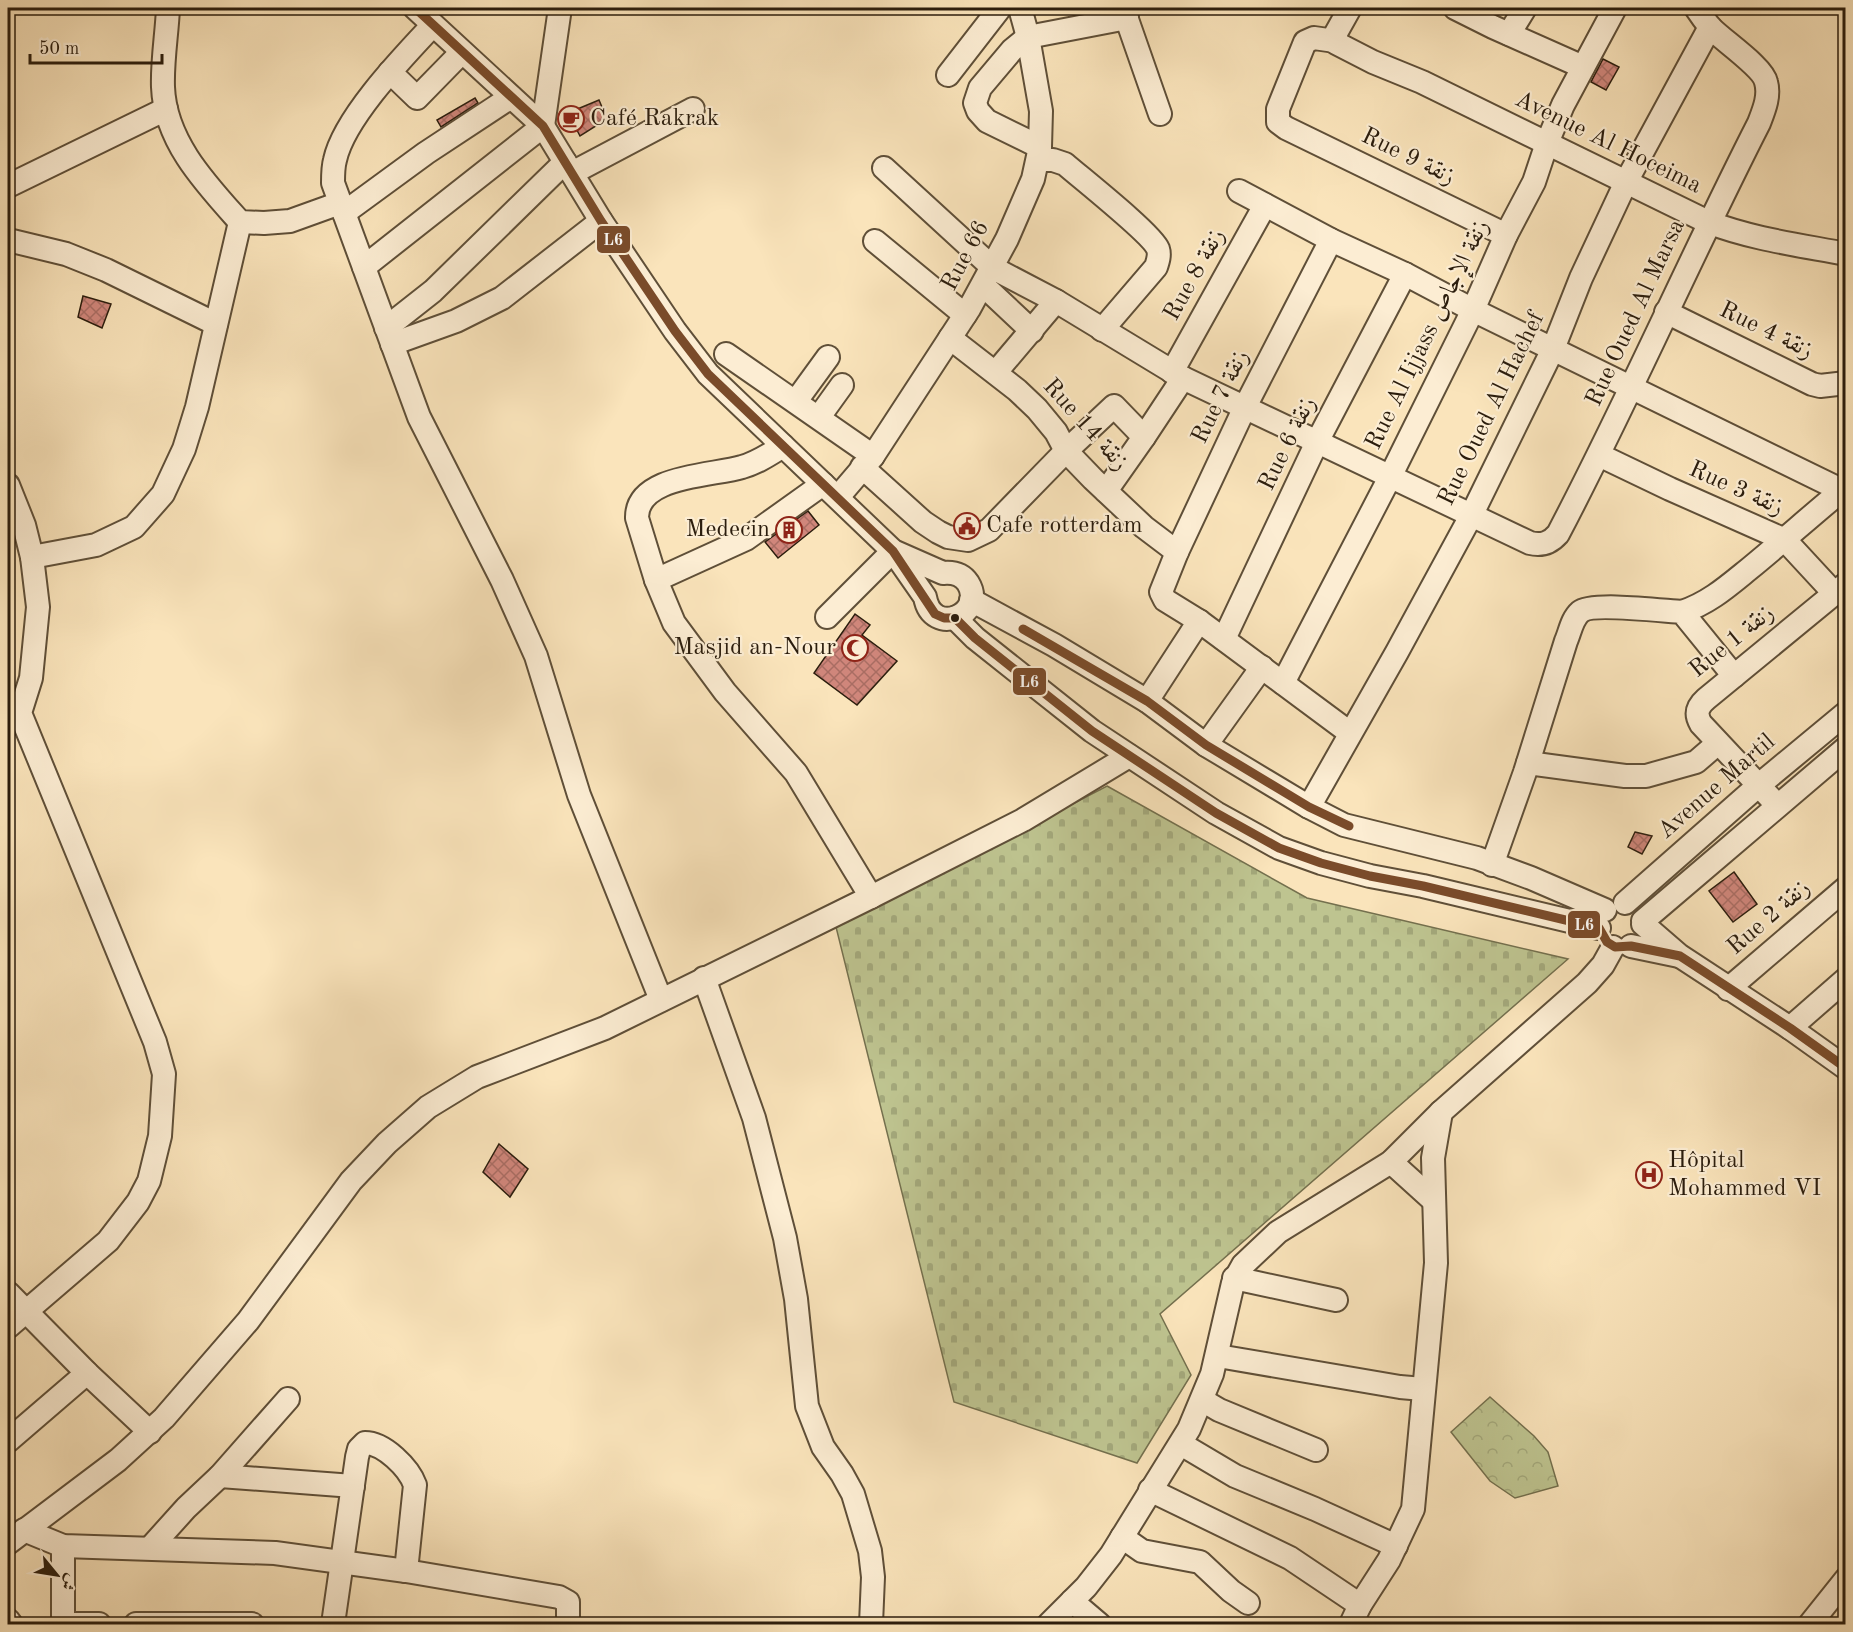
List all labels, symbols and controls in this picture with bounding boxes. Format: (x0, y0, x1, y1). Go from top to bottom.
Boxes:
scale bar (30, 27, 162, 65)
text: 50 m (39, 40, 79, 58)
street label: Avenue Al Hoceima (1511, 87, 1705, 199)
cafe icon: Café Rakrak (556, 104, 586, 134)
place label: Café Rakrak (590, 107, 719, 131)
street label: Rue 9 زنقة (1357, 124, 1459, 190)
street label: Rue Al Ijjass زنقة الإجاص (1362, 216, 1498, 455)
street label: Rue Oued Al Marsa (1582, 216, 1690, 410)
street label: Rue 66 (938, 217, 994, 295)
line badge: L6 (596, 225, 631, 254)
street label: Rue 8 زنقة (1160, 225, 1230, 325)
text: L6 (603, 233, 623, 249)
street label: Rue 4 زنقة (1715, 298, 1817, 364)
street label: Rue Oued Al Hachef (1435, 307, 1550, 510)
street label: Rue 7 زنقة (1188, 346, 1254, 448)
street label: Rue 14 زنقة (1038, 374, 1132, 476)
street label: Rue 6 زنقة (1255, 393, 1321, 495)
street label: Rue 3 زنقة (1685, 458, 1787, 520)
public building icon: Cafe rotterdam (952, 511, 982, 541)
place label: Cafe rotterdam (986, 514, 1142, 538)
building icon: Medecin (774, 515, 804, 545)
place label: Medecin (685, 518, 770, 542)
street label: Rue 1 زنقة (1685, 601, 1779, 683)
unlabelled marker (949, 612, 961, 624)
mosque icon: Masjid an-Nour (840, 633, 870, 663)
place label: Masjid an-Nour (673, 636, 836, 660)
line badge: L6 (1012, 667, 1047, 696)
text: L6 (1019, 675, 1039, 691)
street label: Avenue Martil (1654, 730, 1780, 844)
street label: Rue 2 زنقة (1723, 876, 1815, 960)
line badge: L6 (1567, 910, 1601, 939)
text: L6 (1574, 918, 1594, 934)
place label: Hôpital Mohammed VI (1668, 1149, 1821, 1201)
hospital icon: Hôpital Mohammed VI (1634, 1160, 1664, 1190)
north arrow (27, 1545, 87, 1605)
text: ش (57, 1571, 79, 1592)

